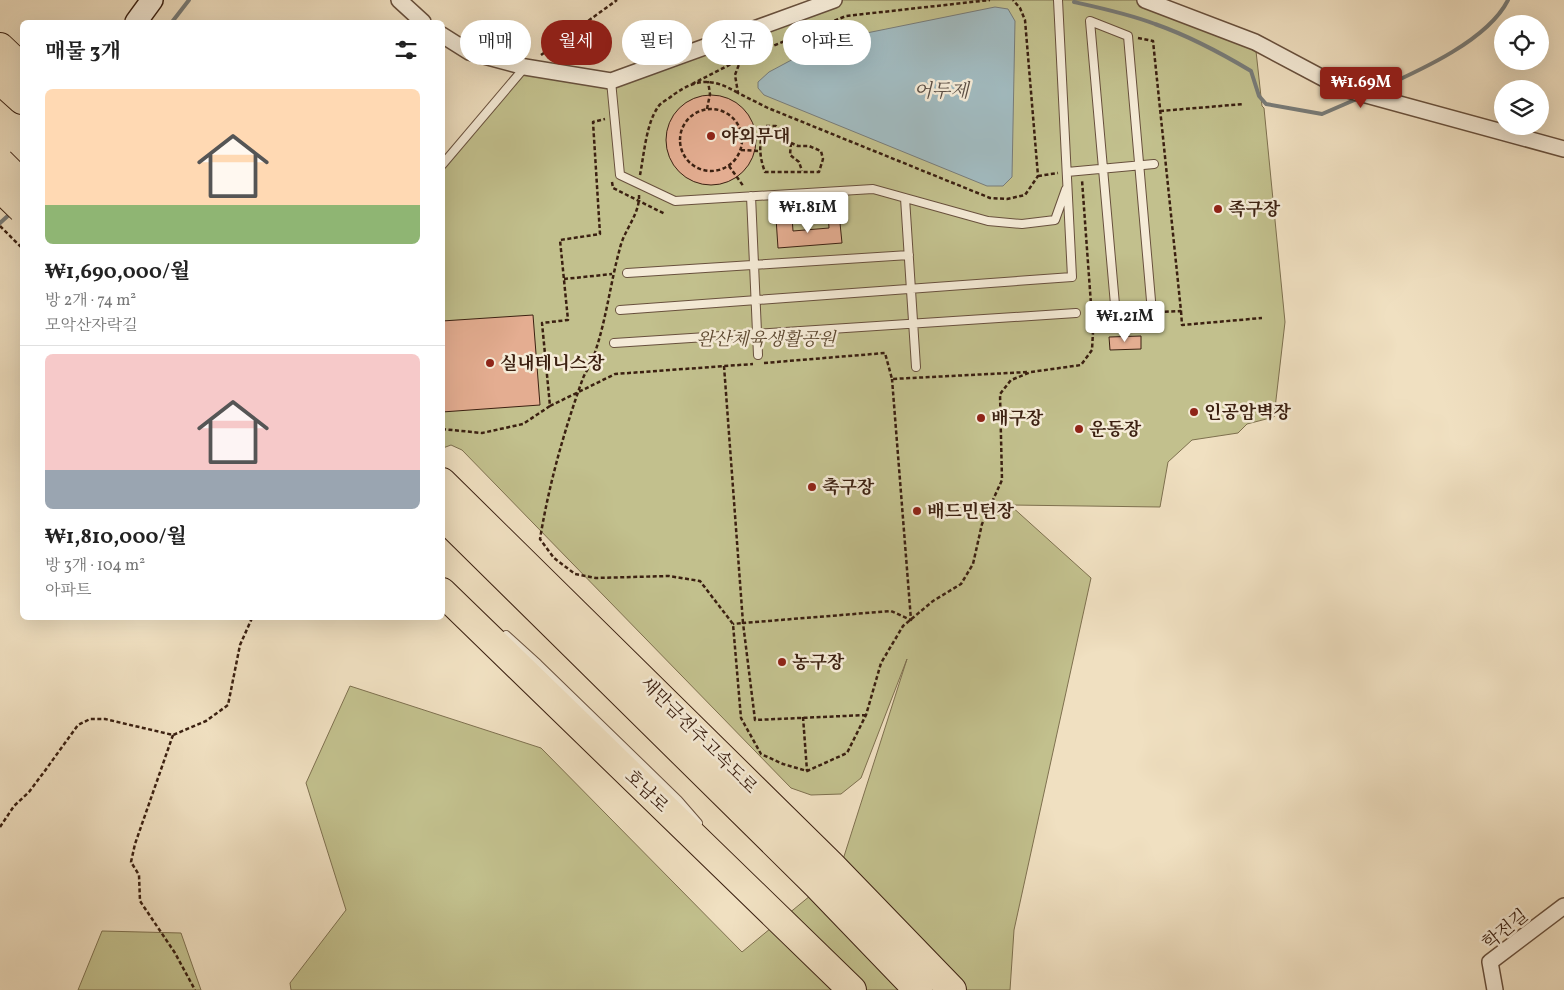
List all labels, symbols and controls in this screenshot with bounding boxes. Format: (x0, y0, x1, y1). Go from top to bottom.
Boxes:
map controls (1494, 15, 1549, 135)
button: locate (1494, 15, 1549, 70)
chip: 매매 (460, 20, 531, 65)
chip: 월세 (541, 20, 612, 65)
chip: 필터 (622, 20, 692, 65)
chip: 신규 (702, 20, 773, 65)
chip: 아파트 (783, 20, 871, 65)
icon: filters (392, 36, 420, 64)
text: 매물 3개 (45, 38, 121, 67)
pin: ₩1.69M (1320, 66, 1402, 109)
text: ₩1.69M (1331, 72, 1391, 94)
water label: 어두제 (913, 79, 971, 105)
button: layers (1494, 80, 1549, 135)
icon: home (188, 121, 278, 211)
place label: 야외무대 (721, 125, 791, 150)
marker: 야외무대 (705, 130, 717, 142)
pin: ₩1.81M (767, 192, 849, 234)
text: ₩1.81M (779, 197, 837, 219)
place label: 족구장 (1228, 198, 1281, 223)
marker: 족구장 (1212, 203, 1224, 215)
text: ₩1,690,000/월 (45, 258, 190, 287)
text: 방 2개 · 74 m² (45, 290, 136, 312)
pin: ₩1.21M (1084, 300, 1166, 343)
text: ₩1.21M (1096, 306, 1154, 328)
text: 모악산자락길 (45, 315, 138, 337)
park label: 완산체육생활공원 (696, 328, 837, 353)
place label: 실내테니스장 (500, 352, 605, 377)
marker: 실내테니스장 (484, 357, 496, 369)
icon: home (188, 387, 278, 477)
place label: 인공암벽장 (1204, 401, 1292, 426)
marker: 인공암벽장 (1188, 406, 1200, 418)
place label: 배구장 (991, 407, 1044, 432)
marker: 배구장 (975, 412, 987, 424)
place label: 운동장 (1089, 418, 1142, 443)
marker: 운동장 (1073, 423, 1085, 435)
place label: 축구장 (822, 476, 875, 501)
marker: 축구장 (806, 481, 818, 493)
place label: 배드민턴장 (927, 500, 1015, 525)
marker: 배드민턴장 (911, 505, 923, 517)
text: ₩1,810,000/월 (45, 523, 187, 552)
text: 방 3개 · 104 m² (45, 555, 145, 577)
text: 아파트 (45, 580, 91, 602)
place label: 농구장 (792, 651, 845, 676)
marker: 농구장 (776, 656, 788, 668)
street label: 새만금전주고속도로 (634, 672, 762, 800)
street label: 호남로 (619, 765, 673, 819)
street label: 학전길 (1478, 904, 1534, 956)

